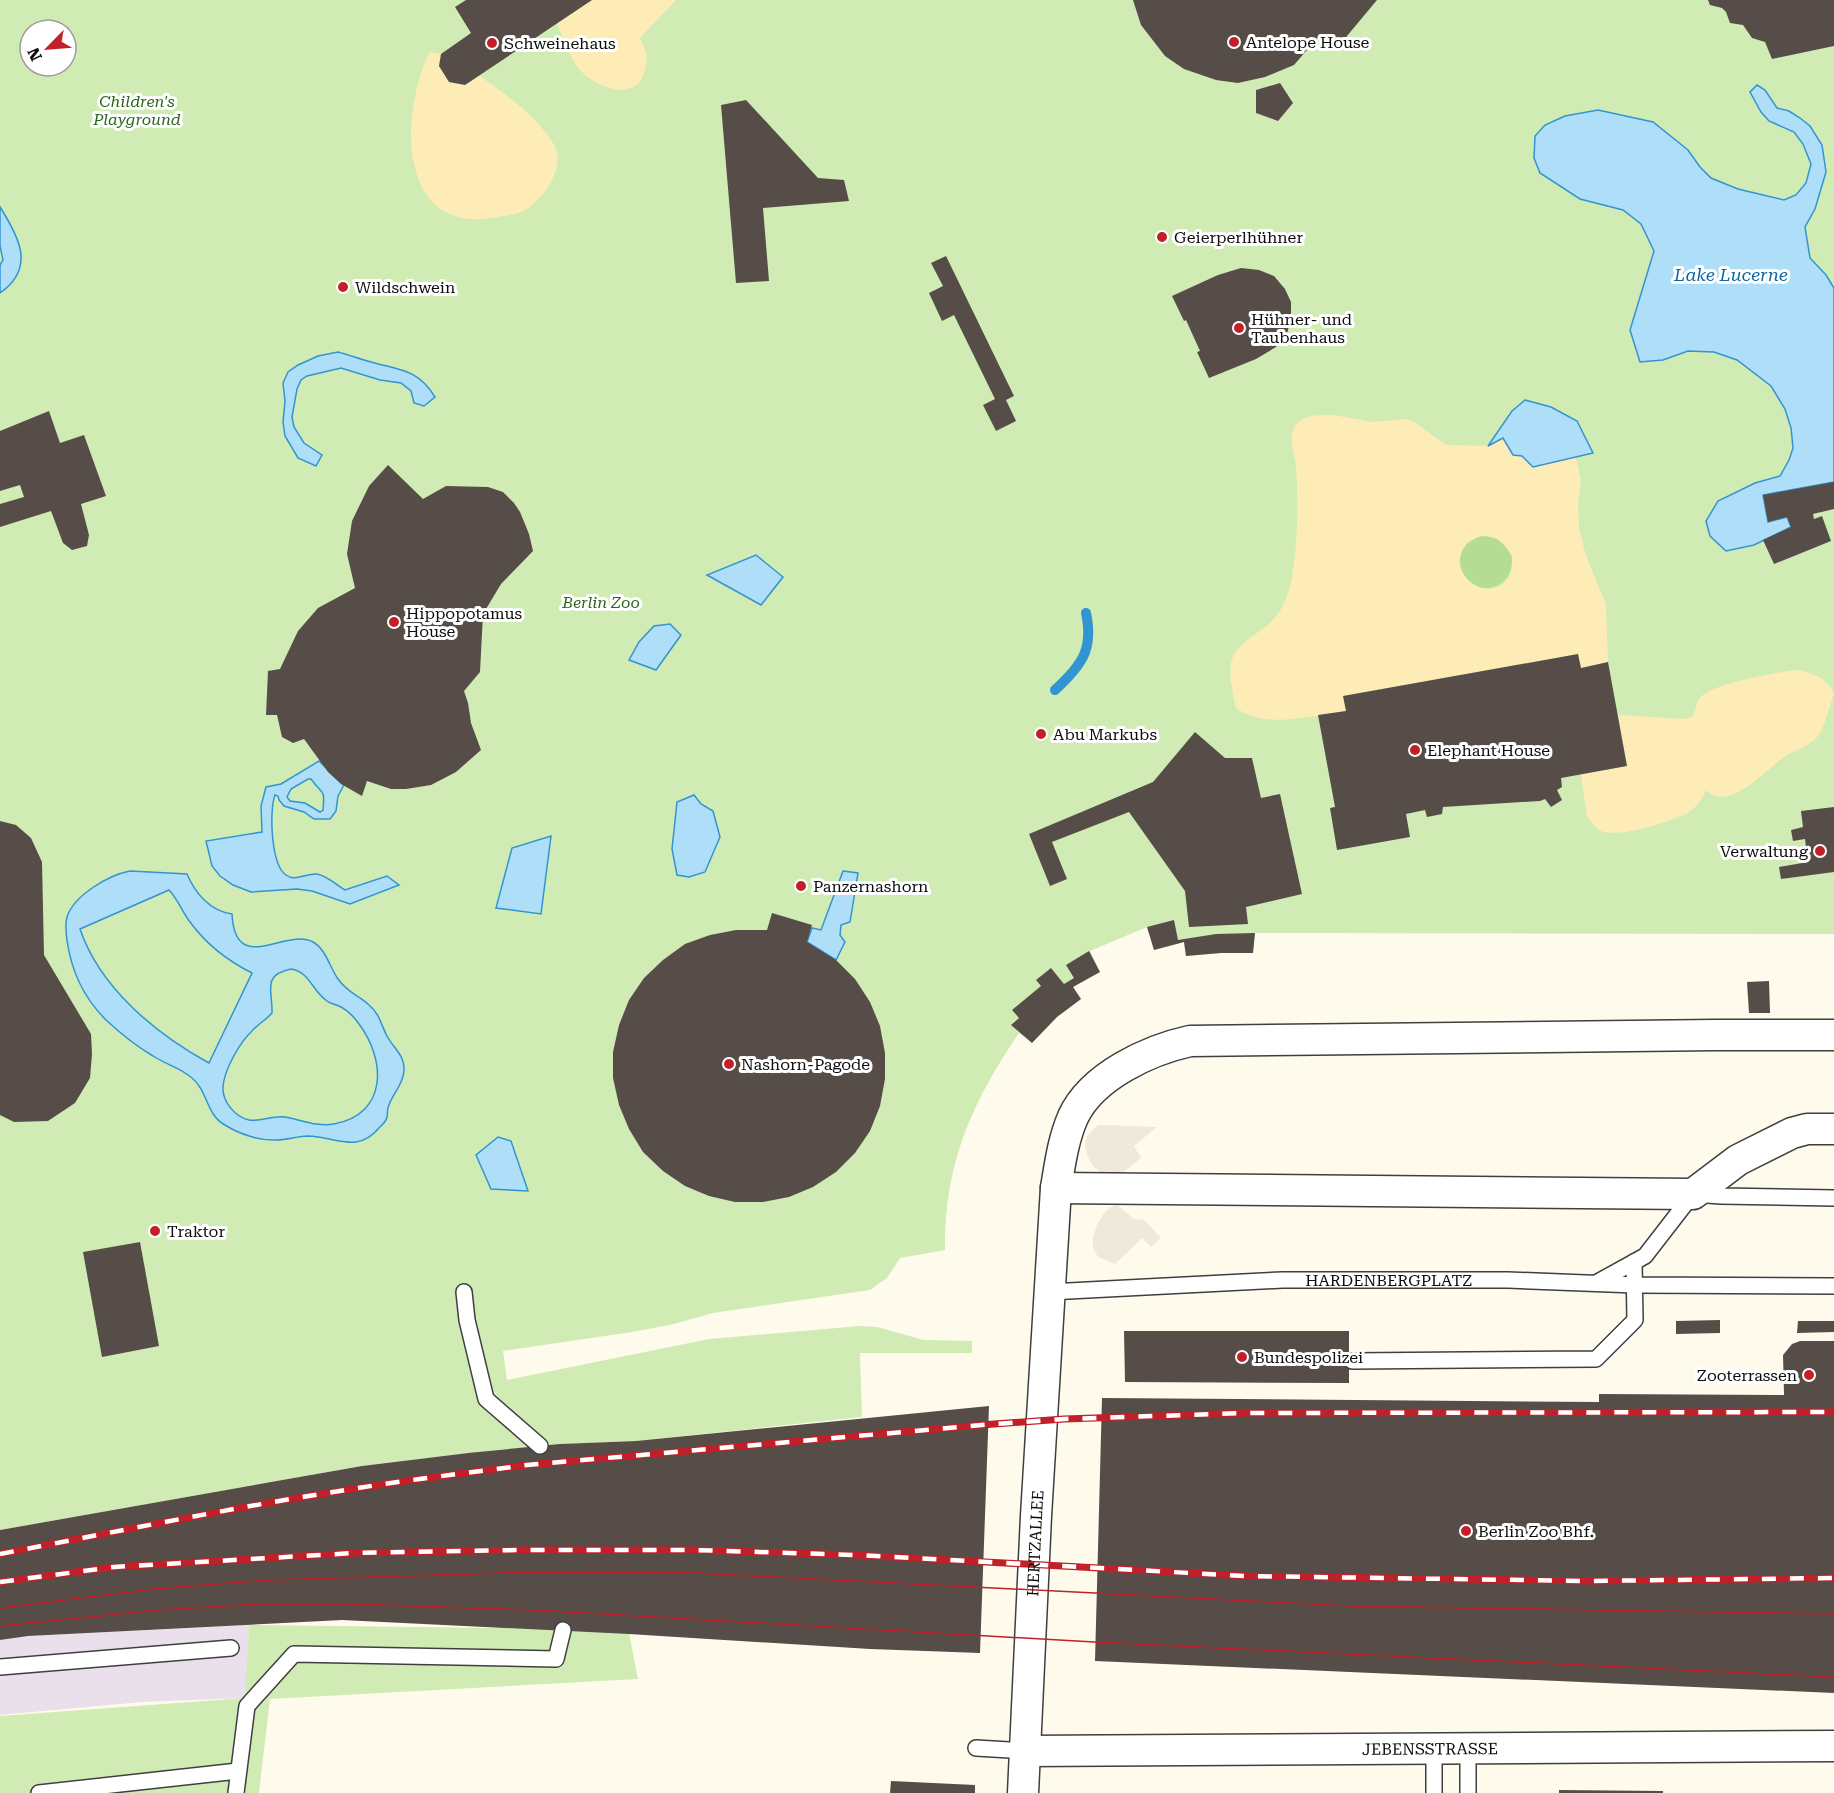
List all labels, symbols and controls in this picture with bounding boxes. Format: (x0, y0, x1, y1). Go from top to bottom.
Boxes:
north arrow (18, 18, 78, 78)
place label: Antelope House (1246, 33, 1369, 52)
place label: Schweinehaus (504, 34, 616, 53)
marker: Antelope House (1227, 35, 1241, 49)
marker: Schweinehaus (485, 36, 499, 50)
text: N (24, 45, 46, 64)
park label: Children's Playground (92, 92, 181, 129)
place label: Geierperlhühner (1174, 228, 1303, 247)
marker: Geierperlhühner (1155, 230, 1169, 244)
water label: Lake Lucerne (1673, 264, 1788, 285)
place label: Wildschwein (355, 278, 455, 297)
marker: Wildschwein (336, 280, 350, 294)
place label: Hühner- und Taubenhaus (1251, 310, 1352, 347)
marker: Hühner- und Taubenhaus (1232, 321, 1246, 335)
park label: Berlin Zoo (561, 593, 640, 612)
place label: Hippopotamus House (406, 604, 522, 641)
marker: Hippopotamus House (387, 615, 401, 629)
place label: Abu Markubs (1053, 725, 1157, 744)
marker: Abu Markubs (1034, 727, 1048, 741)
place label: Elephant House (1427, 741, 1550, 760)
marker: Elephant House (1408, 743, 1422, 757)
place label: Verwaltung (1720, 842, 1809, 861)
marker: Verwaltung (1813, 844, 1827, 858)
place label: Panzernashorn (813, 877, 928, 896)
marker: Panzernashorn (794, 879, 808, 893)
place label: Nashorn-Pagode (741, 1055, 870, 1074)
marker: Nashorn-Pagode (722, 1057, 736, 1071)
place label: Traktor (167, 1222, 225, 1241)
marker: Traktor (148, 1224, 162, 1238)
street label: HARDENBERGPLATZ (1305, 1271, 1472, 1290)
place label: Bundespolizei (1254, 1348, 1363, 1367)
marker: Bundespolizei (1235, 1350, 1249, 1364)
place label: Zooterrassen (1697, 1366, 1797, 1385)
marker: Zooterrassen (1802, 1368, 1816, 1382)
street label: HERTZALLEE (1023, 1489, 1047, 1597)
place label: Berlin Zoo Bhf. (1478, 1522, 1594, 1541)
marker: Berlin Zoo Bhf. (1459, 1524, 1473, 1538)
street label: JEBENSSTRASSE (1362, 1739, 1498, 1758)

